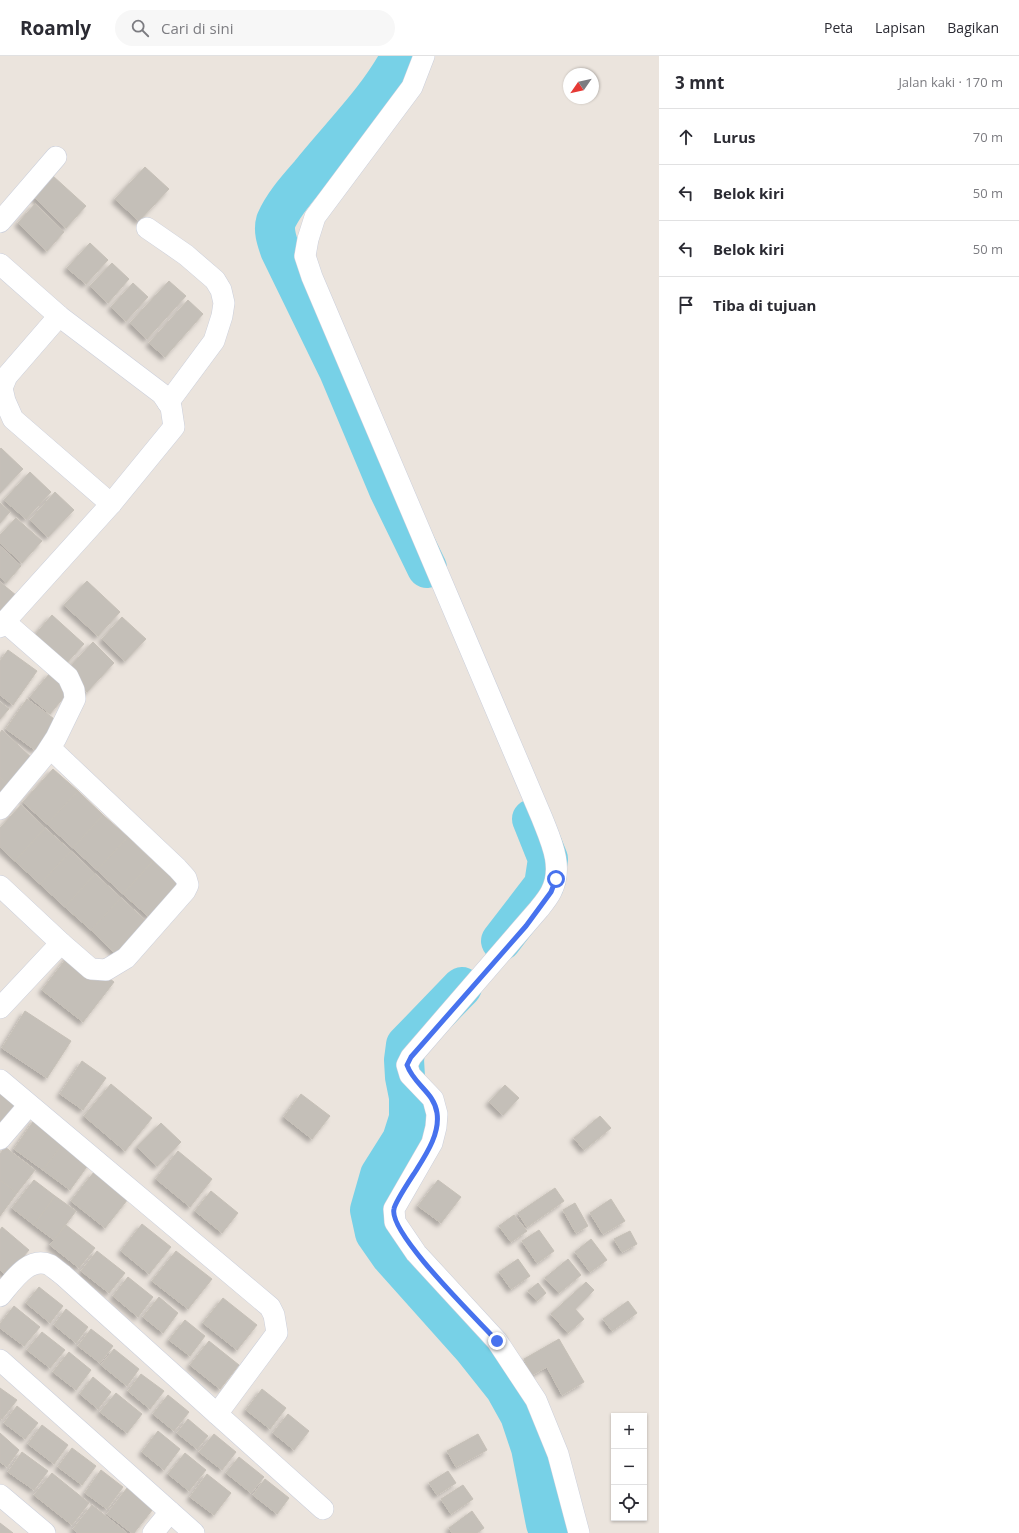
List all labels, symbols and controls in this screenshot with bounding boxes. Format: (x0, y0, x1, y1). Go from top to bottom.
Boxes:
search box (115, 10, 395, 46)
text: Roamly (20, 15, 91, 41)
icon: search (129, 17, 151, 39)
text: Cari di sini (161, 18, 233, 38)
text: Peta (824, 18, 853, 37)
text: Lapisan (875, 18, 925, 37)
text: Bagikan (947, 18, 999, 37)
north arrow (563, 68, 599, 104)
text: 3 mnt (675, 71, 724, 94)
text: Jalan kaki · 170 m (898, 73, 1003, 91)
icon: ahead (675, 126, 697, 148)
text: Lurus (713, 127, 755, 147)
text: 70 m (973, 128, 1003, 146)
icon: left (675, 182, 697, 204)
text: Belok kiri (713, 183, 784, 203)
text: 50 m (973, 184, 1003, 202)
icon: left (675, 238, 697, 260)
text: Belok kiri (713, 239, 784, 259)
text: 50 m (973, 240, 1003, 258)
icon: arrive (675, 294, 697, 316)
text: Tiba di tujuan (713, 295, 816, 315)
route start (547, 870, 565, 888)
route end (488, 1332, 506, 1350)
map controls (611, 1413, 647, 1521)
button: + (611, 1413, 647, 1449)
button: − (611, 1449, 647, 1485)
button: locate (611, 1485, 647, 1521)

